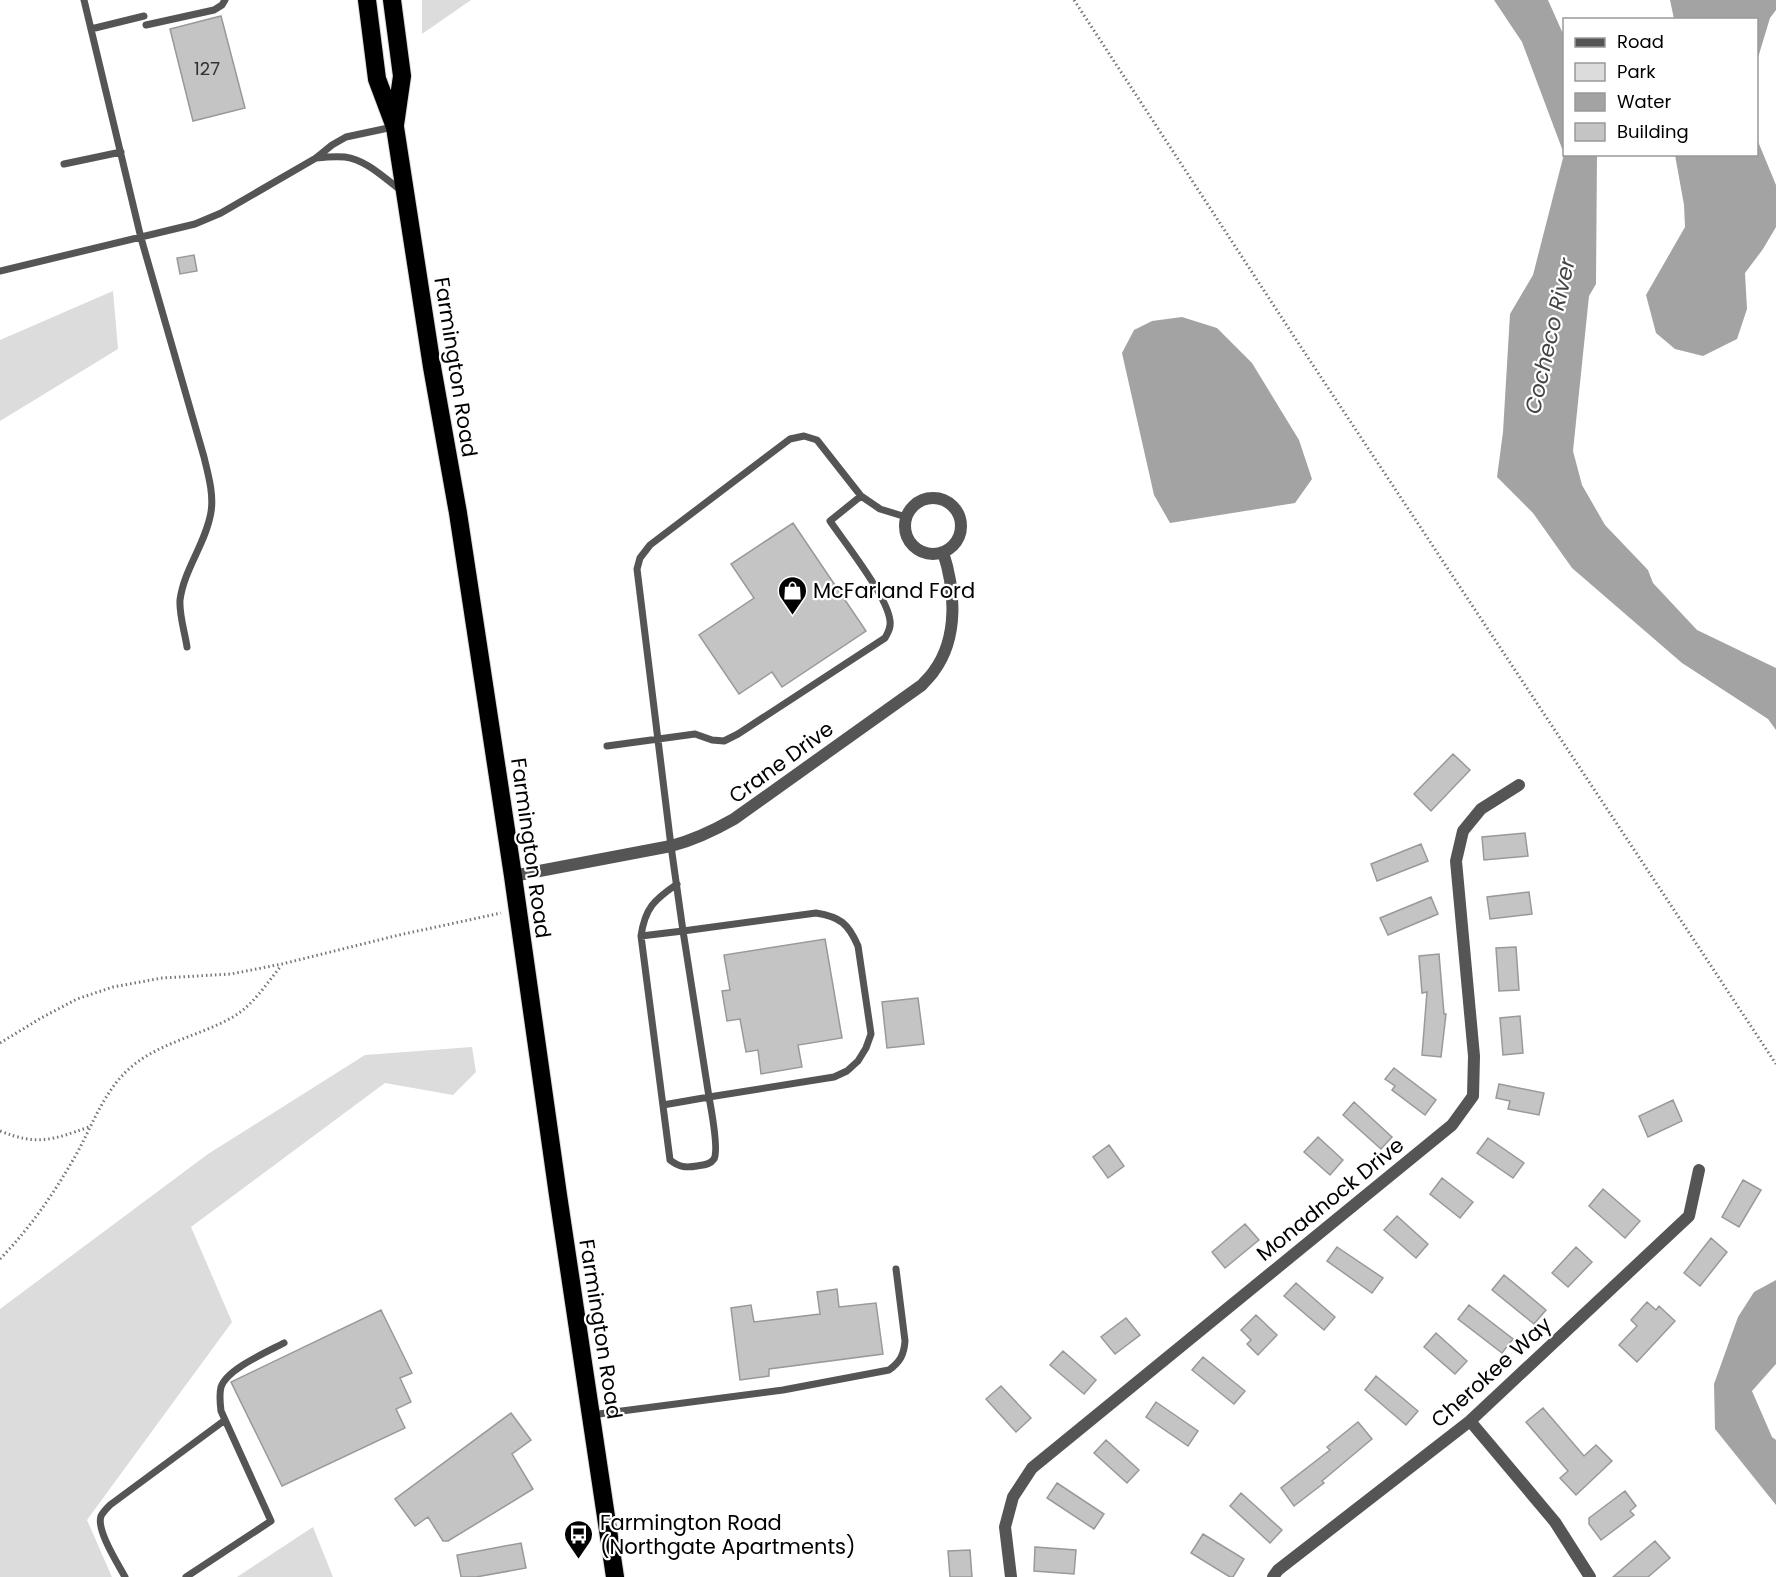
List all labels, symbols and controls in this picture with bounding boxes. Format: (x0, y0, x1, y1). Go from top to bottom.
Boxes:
legend (1563, 18, 1758, 156)
text: Road (1617, 29, 1664, 54)
house number: 127 (194, 56, 220, 81)
text: Park (1617, 59, 1656, 84)
text: Water (1617, 89, 1671, 114)
text: Building (1617, 119, 1689, 144)
water label: Cocheco River (1517, 254, 1583, 417)
street label: Farmington Road (427, 275, 485, 459)
shop icon: McFarland Ford (776, 574, 808, 616)
place label: McFarland Ford (813, 576, 975, 605)
street label: Crane Drive (723, 714, 839, 810)
street label: Farmington Road (504, 756, 558, 940)
street label: Monadnock Drive (1250, 1130, 1410, 1268)
street label: Farmington Road (572, 1237, 630, 1421)
street label: Cherokee Way (1424, 1310, 1558, 1434)
place label: Farmington Road (Northgate Apartments) (600, 1508, 856, 1561)
bus stop icon: Farmington Road (Northgate Apartments) (563, 1518, 595, 1560)

